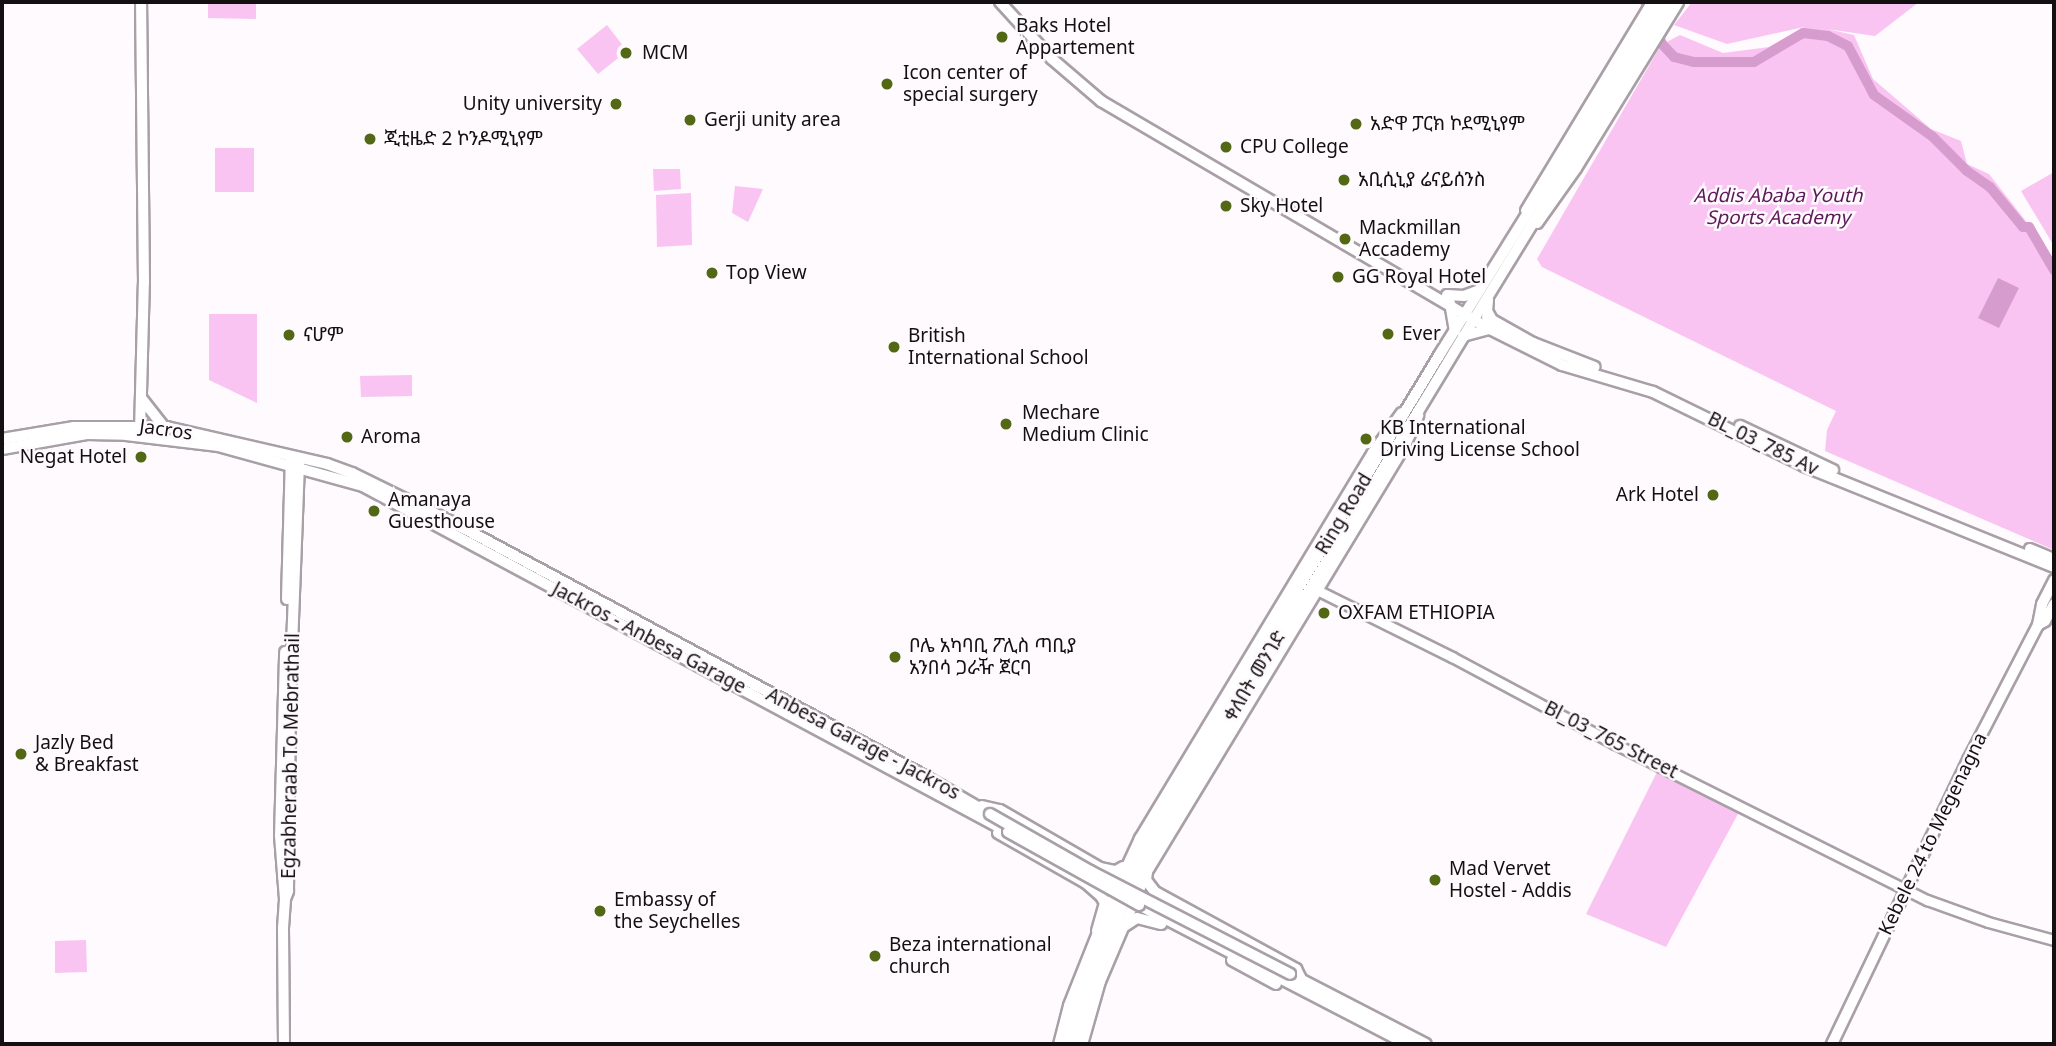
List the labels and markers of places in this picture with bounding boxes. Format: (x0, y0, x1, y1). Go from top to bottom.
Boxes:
place label: Baks Hotel Appartement (1016, 15, 1136, 59)
marker: Baks Hotel Appartement (994, 29, 1010, 45)
place label: MCM (642, 42, 689, 64)
marker: MCM (616, 43, 636, 63)
place label: Icon center of special surgery (903, 62, 1039, 106)
marker: Icon center of special surgery (877, 74, 897, 94)
place label: Unity university (456, 93, 602, 115)
marker: Unity university (608, 96, 624, 112)
place label: Gerji unity area (704, 109, 845, 131)
marker: Gerji unity area (682, 112, 698, 128)
place label: አድዋ ፓርክ ኮደሚኒየም (1370, 113, 1523, 135)
marker: አድዋ ፓርክ ኮደሚኒየም (1348, 116, 1364, 132)
place label: ጂቲዜድ 2 ኮንዶሚኒየም (384, 128, 541, 150)
marker: ጂቲዜድ 2 ኮንዶሚኒየም (362, 131, 378, 147)
place label: CPU College (1240, 136, 1346, 158)
marker: CPU College (1218, 139, 1234, 155)
place label: አቢሲኒያ ሬናይሰንስ (1358, 169, 1485, 191)
marker: አቢሲኒያ ሬናይሰንስ (1336, 172, 1352, 188)
place label: Sky Hotel (1240, 195, 1325, 217)
marker: Sky Hotel (1218, 198, 1234, 214)
place label: Mackmillan Accademy (1359, 217, 1467, 261)
marker: Mackmillan Accademy (1337, 231, 1353, 247)
place label: Top View (726, 262, 809, 284)
marker: Top View (704, 265, 720, 281)
place label: GG Royal Hotel (1352, 266, 1487, 288)
marker: GG Royal Hotel (1330, 269, 1346, 285)
place label: Ever (1402, 323, 1444, 345)
place label: ናሆም (303, 324, 344, 346)
place label: British International School (908, 325, 1092, 369)
marker: Ever (1380, 326, 1396, 342)
marker: ናሆም (281, 327, 297, 343)
marker: British International School (886, 339, 902, 355)
place label: Mechare Medium Clinic (1022, 402, 1153, 446)
marker: Mechare Medium Clinic (996, 414, 1016, 434)
place label: KB International Driving License School (1380, 417, 1585, 461)
place label: Aroma (361, 426, 423, 448)
marker: Aroma (339, 429, 355, 445)
marker: KB International Driving License School (1358, 431, 1374, 447)
place label: Negat Hotel (22, 446, 127, 468)
marker: Negat Hotel (133, 449, 149, 465)
place label: Ark Hotel (1613, 484, 1699, 506)
marker: Ark Hotel (1705, 487, 1721, 503)
place label: Amanaya Guesthouse (388, 489, 493, 533)
marker: Amanaya Guesthouse (366, 503, 382, 519)
place label: OXFAM ETHIOPIA (1338, 602, 1501, 624)
marker: OXFAM ETHIOPIA (1316, 605, 1332, 621)
place label: ቦሌ አካባቢ ፖሊስ ጣቢያ አንበሳ ጋራዥ ጀርባ (909, 635, 1074, 679)
marker: ቦሌ አካባቢ ፖሊስ ጣቢያ አንበሳ ጋራዥ ጀርባ (887, 649, 903, 665)
place label: Jazly Bed & Breakfast (35, 732, 140, 776)
marker: Jazly Bed & Breakfast (13, 746, 29, 762)
place label: Mad Vervet Hostel - Addis (1449, 858, 1572, 902)
marker: Mad Vervet Hostel - Addis (1427, 872, 1443, 888)
place label: Embassy of the Seychelles (614, 889, 740, 933)
marker: Embassy of the Seychelles (592, 903, 608, 919)
place label: Beza international church (889, 934, 1056, 978)
marker: Beza international church (867, 948, 883, 964)

